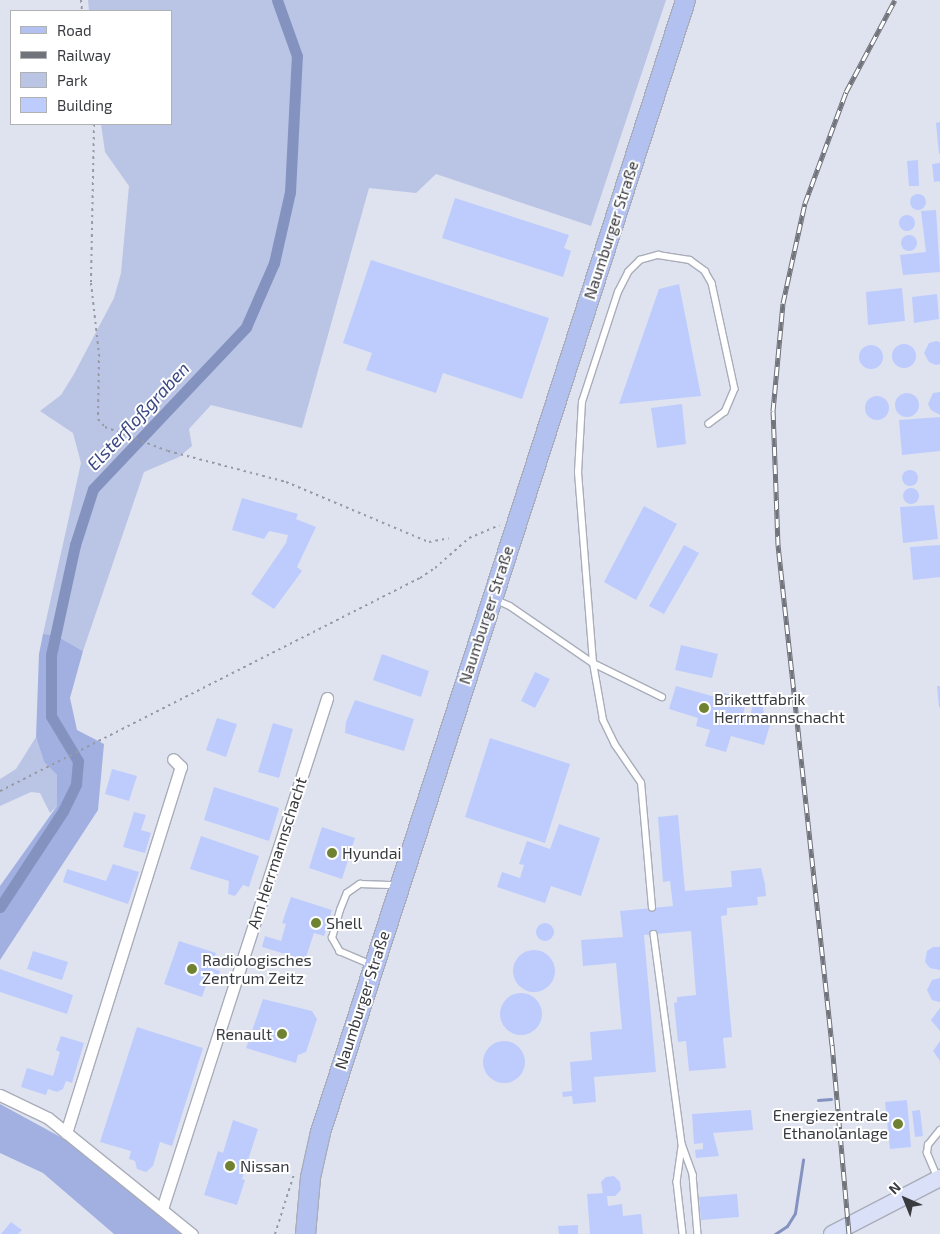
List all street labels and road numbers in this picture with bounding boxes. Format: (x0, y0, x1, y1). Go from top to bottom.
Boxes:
street label: Naumburger Straße (579, 158, 643, 302)
street label: Naumburger Straße (454, 543, 518, 687)
street label: Am Herrmannschacht (243, 775, 311, 931)
street label: Naumburger Straße (330, 928, 394, 1072)

